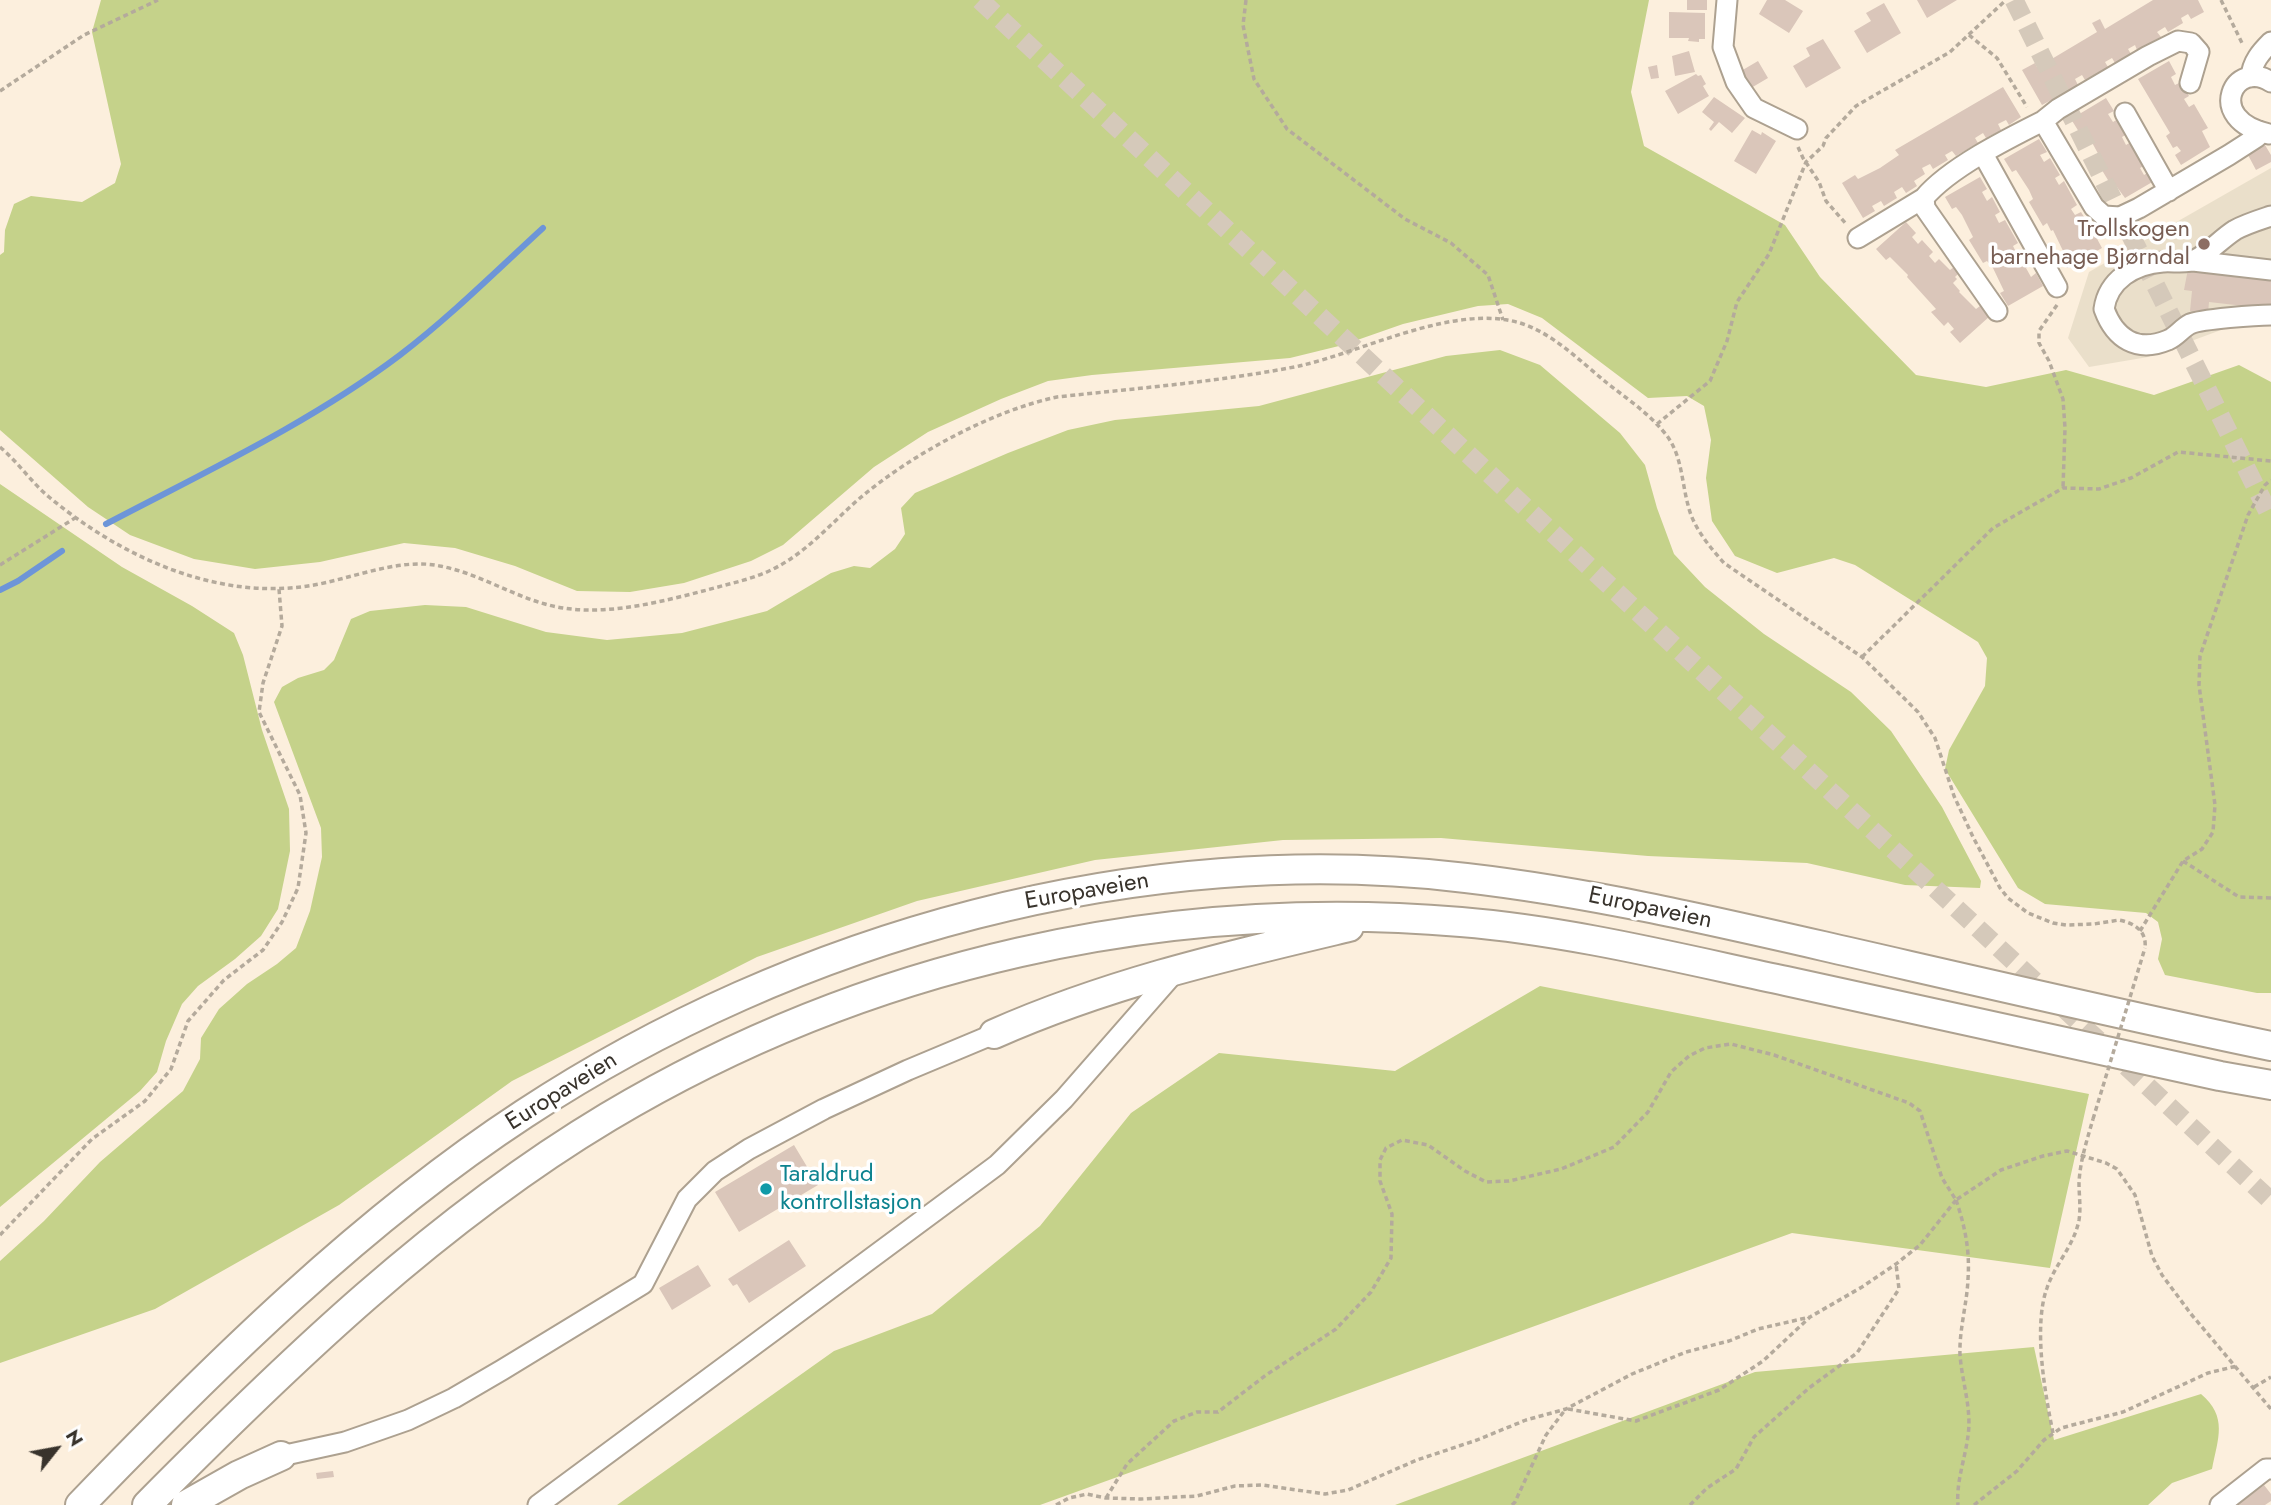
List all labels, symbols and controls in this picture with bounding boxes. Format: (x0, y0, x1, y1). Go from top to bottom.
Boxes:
place label: Trollskogen barnehage Bjørndal (1990, 216, 2190, 272)
marker: Trollskogen barnehage Bjørndal (2196, 236, 2212, 252)
street label: Europaveien (1023, 867, 1151, 917)
street label: Europaveien (1586, 882, 1714, 936)
street label: Europaveien (501, 1046, 623, 1138)
place label: Taraldrud kontrollstasjon (780, 1161, 922, 1217)
marker: Taraldrud kontrollstasjon (758, 1181, 774, 1197)
north arrow (21, 1414, 91, 1484)
text: N (59, 1425, 90, 1451)

